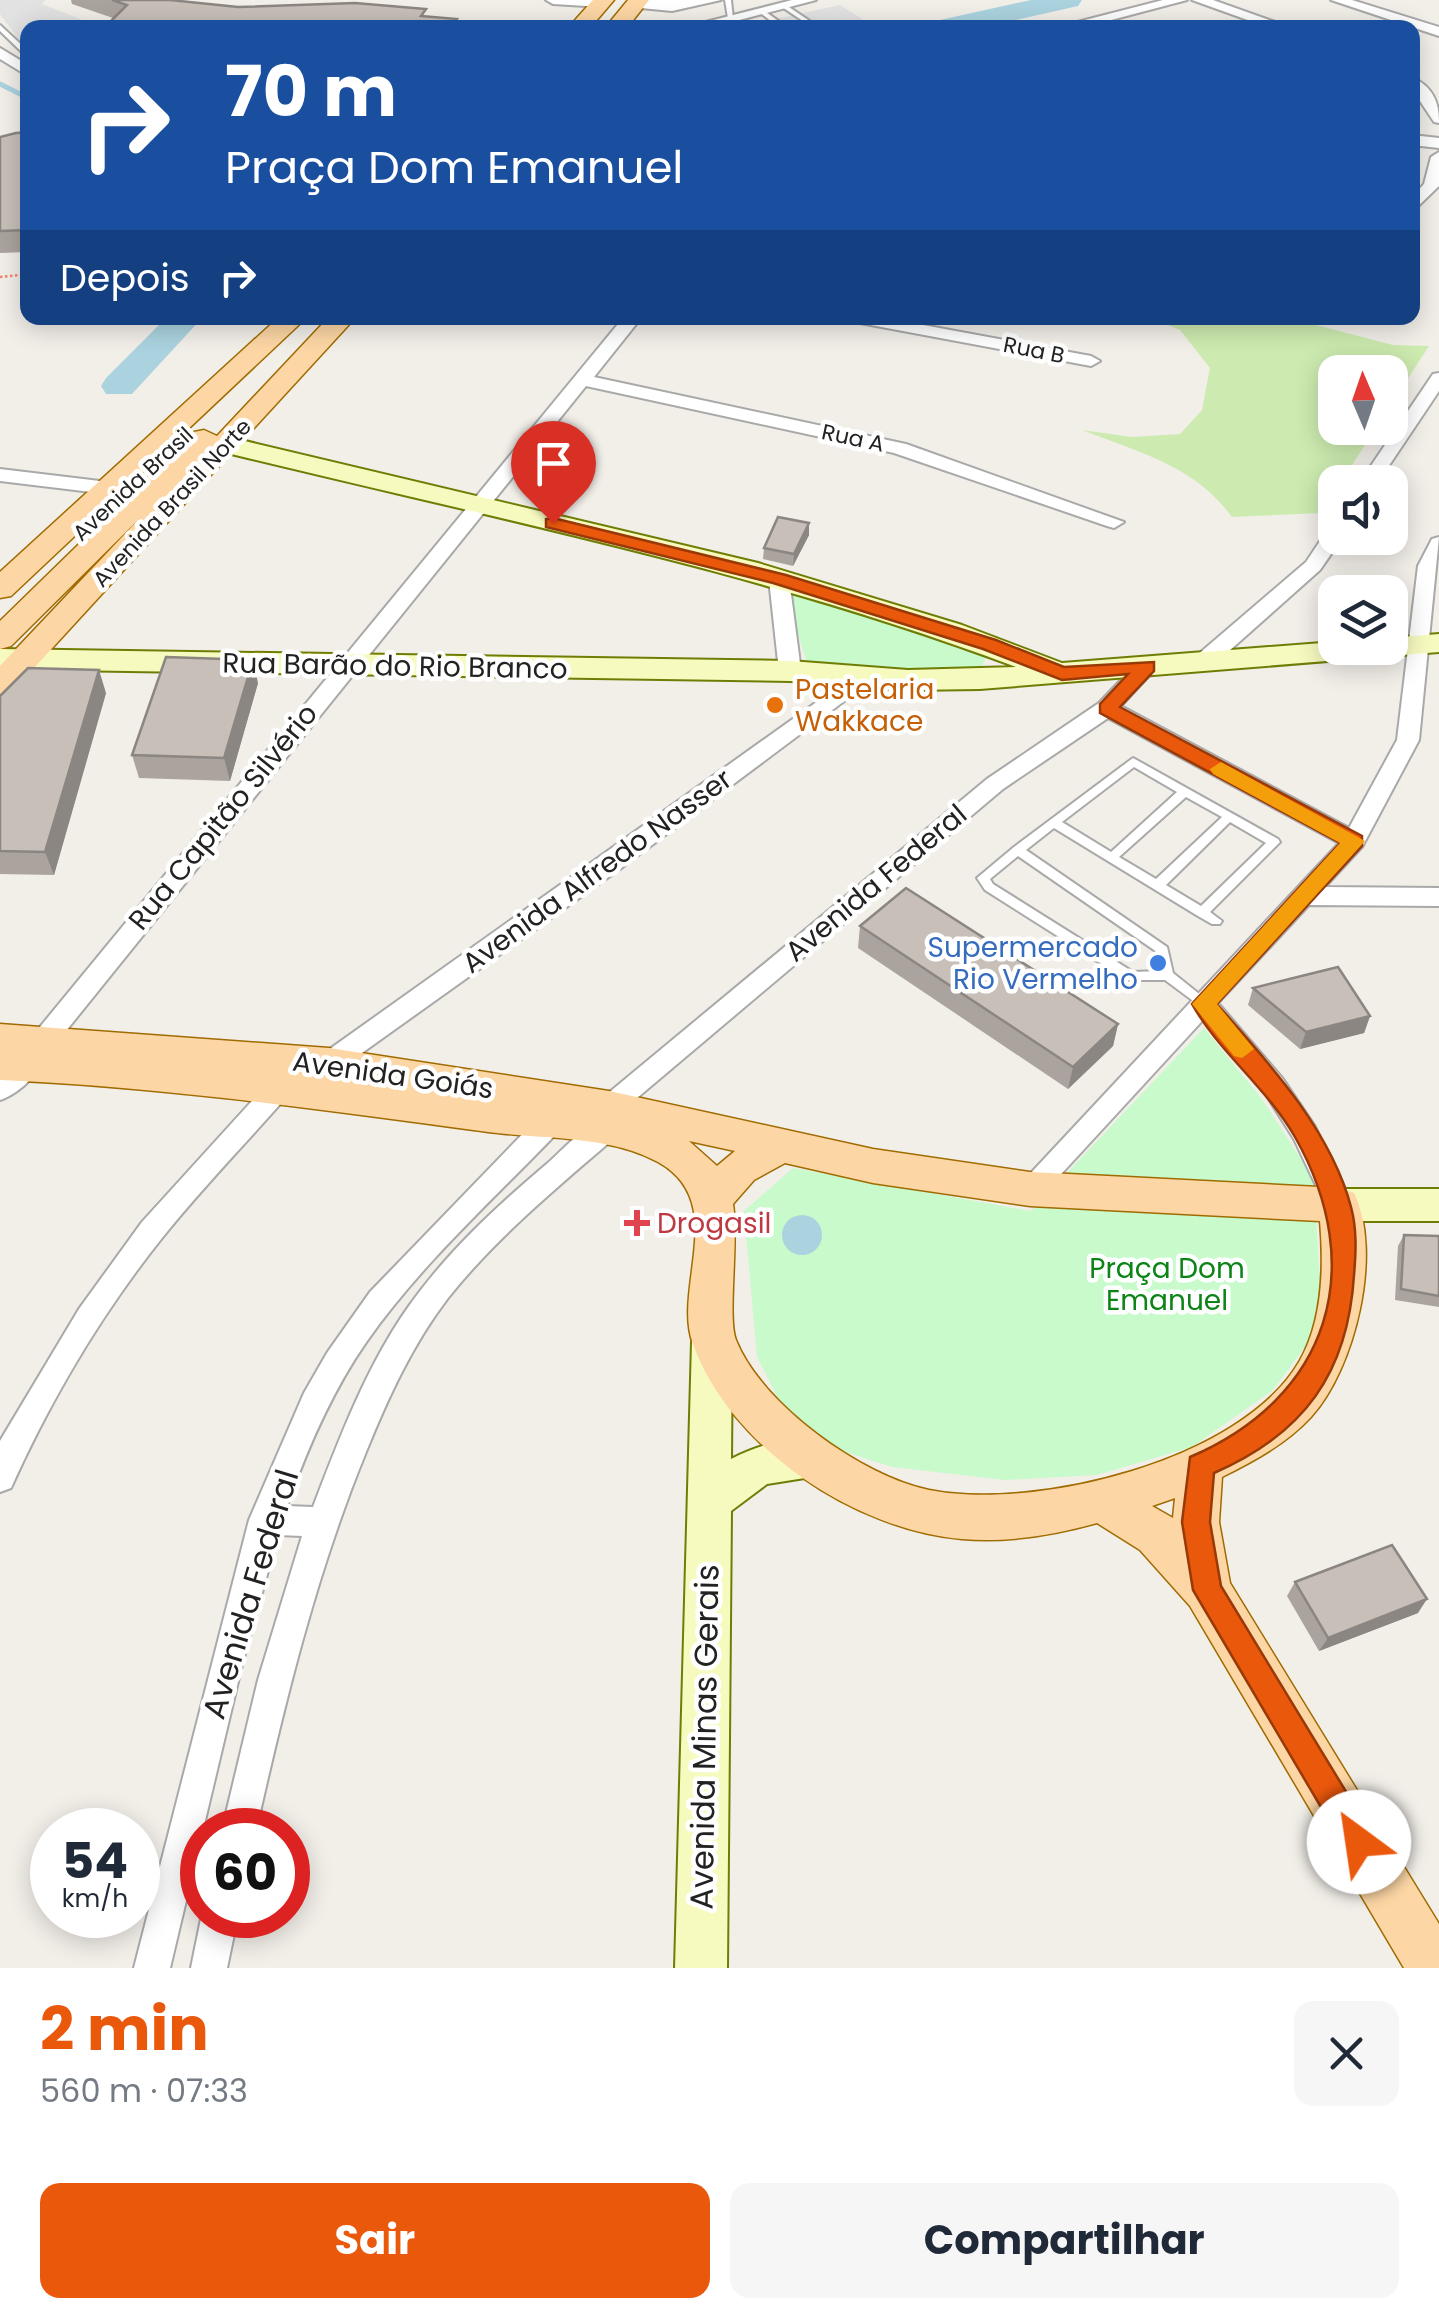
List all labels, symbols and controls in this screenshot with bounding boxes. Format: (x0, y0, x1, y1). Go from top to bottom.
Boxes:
text: 70 m (225, 42, 397, 141)
icon: right (60, 60, 190, 190)
text: Praça Dom Emanuel (225, 136, 683, 199)
icon: right (210, 250, 265, 305)
text: Depois (60, 251, 190, 304)
street label: Rua B (1001, 329, 1067, 371)
north arrow (1318, 355, 1408, 445)
map controls (1318, 355, 1408, 665)
street label: Avenida Brasil Norte (86, 412, 258, 594)
street label: Rua A (819, 416, 887, 460)
street label: Avenida Brasil (66, 420, 200, 548)
pin (511, 421, 596, 524)
icon: arrive (526, 436, 581, 491)
button: sound (1318, 465, 1408, 555)
button: layers (1318, 575, 1408, 665)
street label: Rua Barão do Rio Branco (222, 643, 568, 689)
place label: Pastelaria Wakkace (795, 670, 934, 741)
marker: Pastelaria Wakkace (764, 694, 786, 716)
street label: Rua Capitão Silvério (119, 696, 327, 938)
street label: Avenida Alfredo Nasser (454, 760, 740, 982)
street label: Avenida Federal (777, 795, 975, 971)
place label: Supermercado Rio Vermelho (927, 928, 1138, 999)
marker: Supermercado Rio Vermelho (1147, 952, 1169, 974)
street label: Avenida Goiás (290, 1042, 496, 1108)
place label: Drogasil (657, 1204, 771, 1243)
marker: Drogasil (626, 1212, 648, 1234)
park label: Praça Dom Emanuel (1089, 1249, 1245, 1320)
street label: Avenida Federal (191, 1464, 309, 1724)
street label: Avenida Minas Gerais (678, 1564, 730, 1910)
position arrow (1307, 1790, 1411, 1894)
speed limit sign: 60 (180, 1808, 310, 1938)
text: 54 (62, 1825, 128, 1896)
text: km/h (62, 1881, 128, 1916)
text: 2 min (40, 1987, 209, 2071)
button: close (1294, 2001, 1399, 2106)
text: 560 m · 07:33 (40, 2068, 248, 2113)
button: Sair (40, 2183, 710, 2298)
button: Compartilhar (730, 2183, 1399, 2298)

